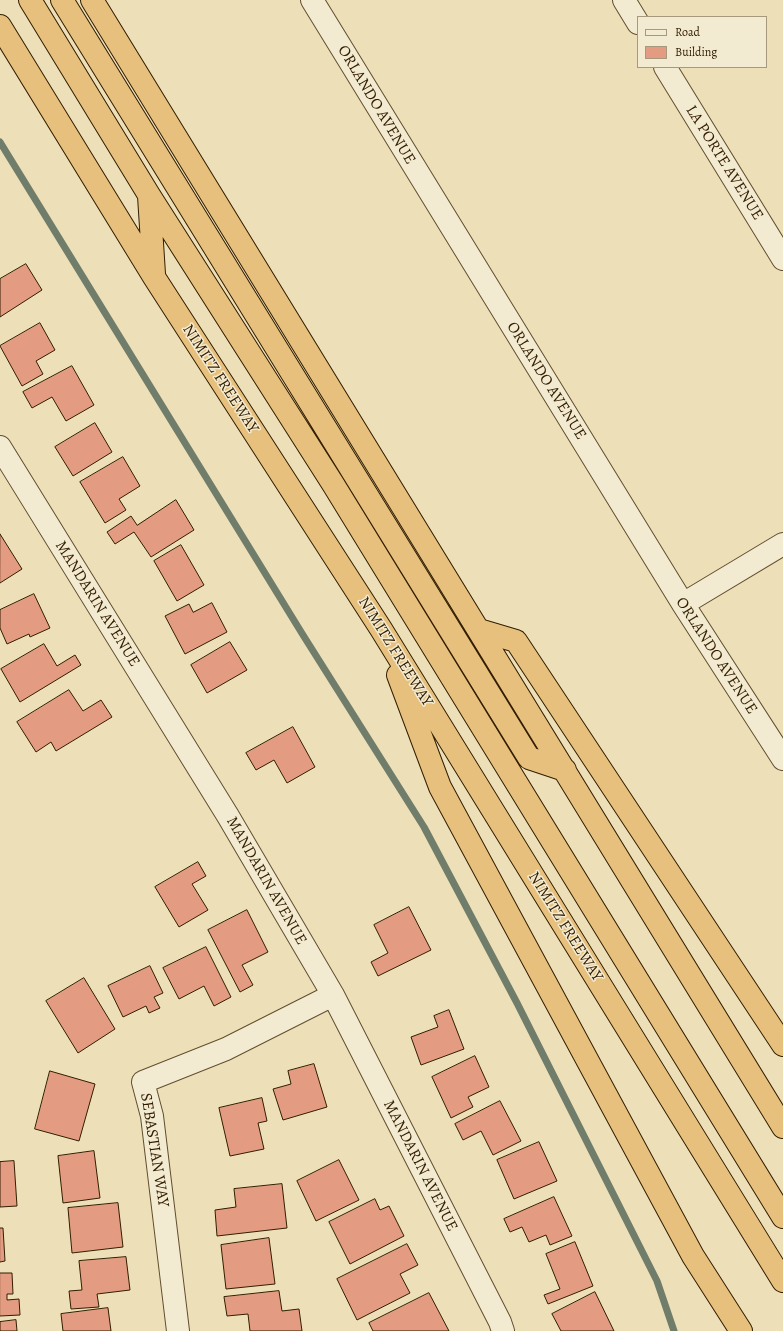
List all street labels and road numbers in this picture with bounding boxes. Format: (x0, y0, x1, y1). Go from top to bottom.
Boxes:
street label: ORLANDO AVENUE (333, 42, 419, 168)
street label: LA PORTE AVENUE (681, 102, 767, 224)
street label: ORLANDO AVENUE (502, 318, 590, 444)
street label: NIMITZ FREEWAY (178, 321, 262, 437)
street label: MANDARIN AVENUE (50, 538, 144, 670)
street label: NIMITZ FREEWAY (354, 594, 436, 710)
street label: ORLANDO AVENUE (671, 594, 761, 718)
street label: MANDARIN AVENUE (221, 813, 311, 949)
street label: NIMITZ FREEWAY (524, 869, 606, 985)
street label: SEBASTIAN WAY (136, 1092, 172, 1208)
street label: MANDARIN AVENUE (379, 1097, 461, 1235)

